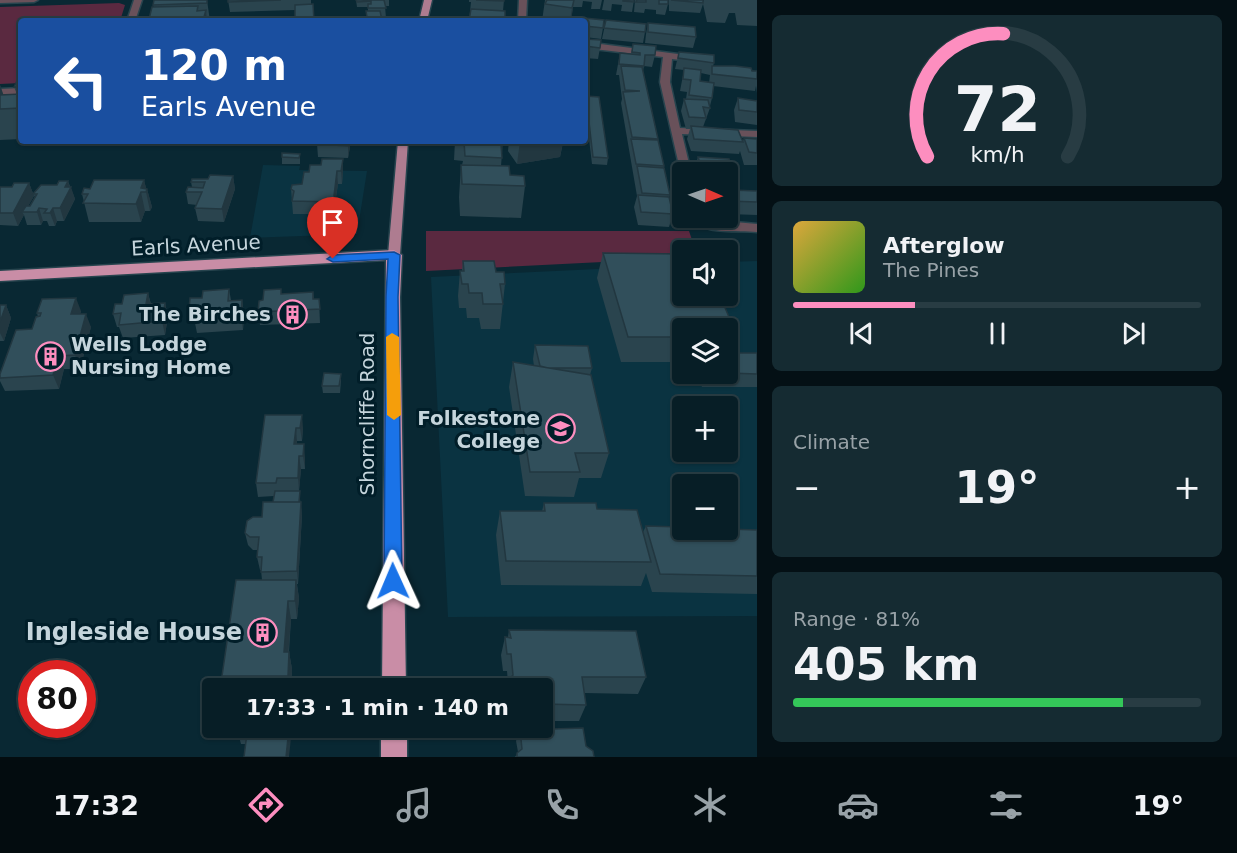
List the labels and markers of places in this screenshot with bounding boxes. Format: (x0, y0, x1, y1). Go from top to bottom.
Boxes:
pin (307, 197, 358, 259)
building icon: The Birches (276, 298, 308, 330)
place label: The Birches (139, 302, 271, 326)
place label: Wells Lodge Nursing Home (71, 332, 231, 379)
building icon: Wells Lodge Nursing Home (34, 340, 66, 372)
place label: Folkestone College (417, 406, 540, 453)
school or university icon: Folkestone College (545, 413, 577, 445)
building icon: Ingleside House (247, 616, 279, 648)
place label: Ingleside House (26, 618, 242, 646)

